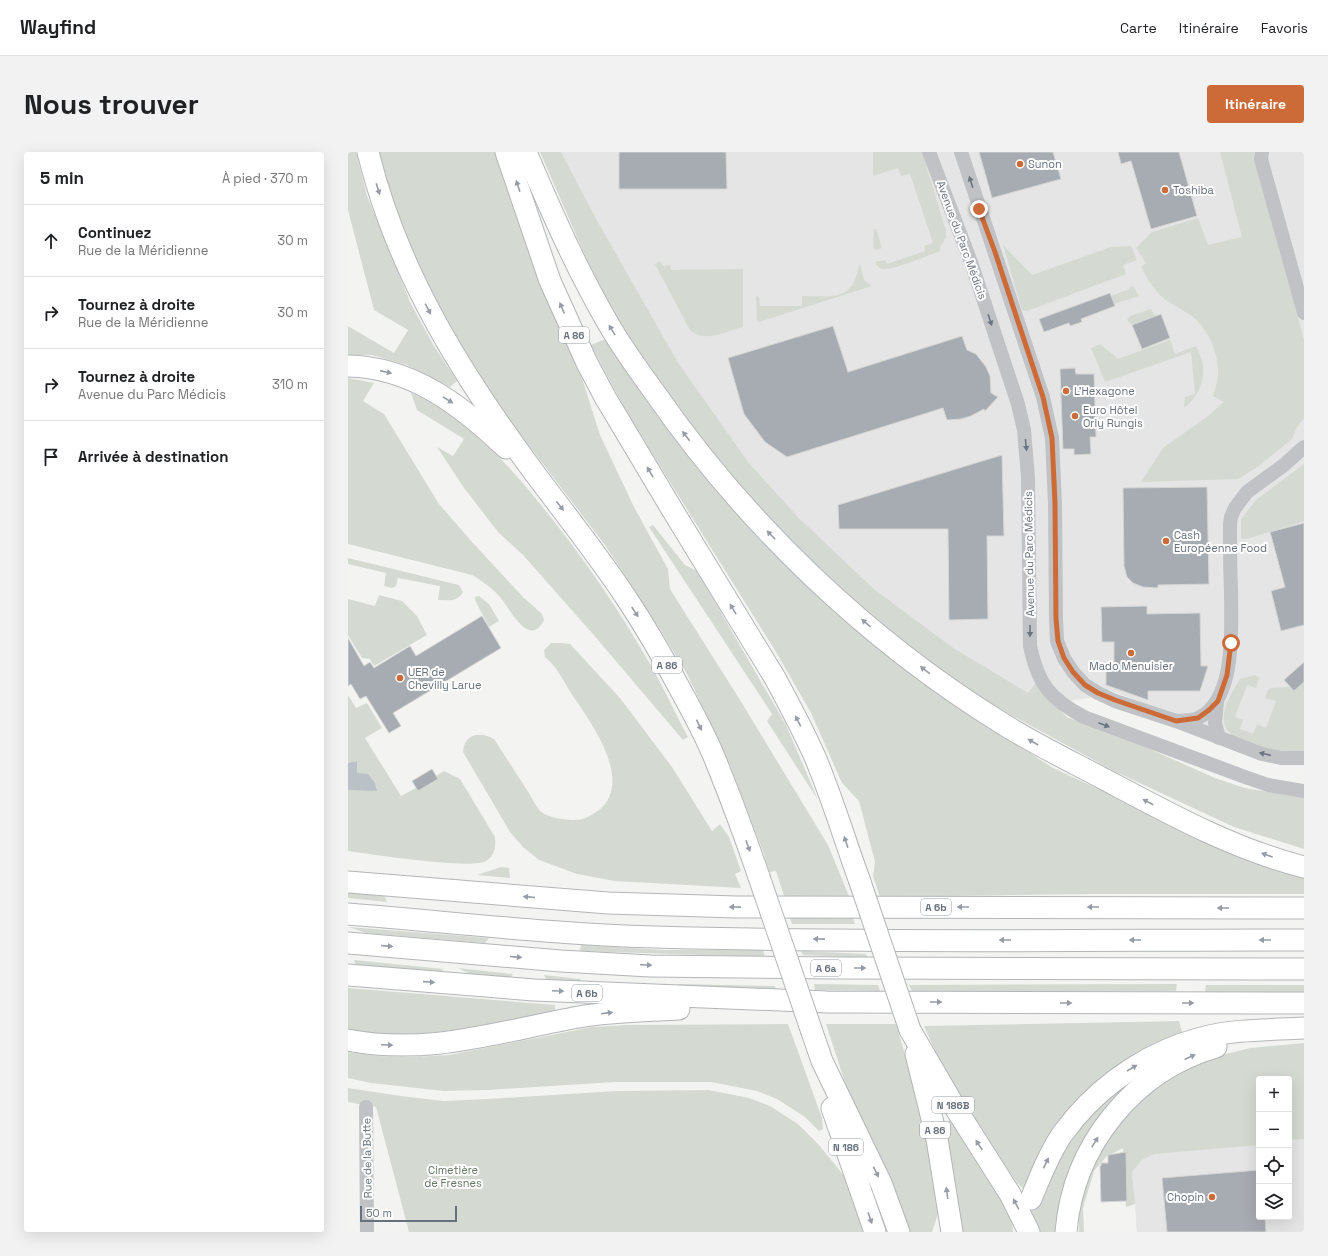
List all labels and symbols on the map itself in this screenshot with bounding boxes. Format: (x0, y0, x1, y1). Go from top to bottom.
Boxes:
place label: Sunon (1028, 157, 1062, 171)
marker: Sunon (1015, 159, 1025, 169)
one-way arrow (968, 176, 974, 188)
street label: Avenue du Parc Médicis (934, 179, 990, 301)
one-way arrow (515, 180, 521, 192)
place label: Toshiba (1173, 183, 1214, 197)
one-way arrow (376, 184, 382, 196)
marker: Toshiba (1160, 185, 1170, 195)
route end (970, 200, 988, 218)
one-way arrow (425, 303, 432, 315)
one-way arrow (559, 303, 565, 314)
one-way arrow (988, 315, 994, 327)
one-way arrow (608, 325, 616, 335)
road number: A 86 (559, 327, 589, 343)
one-way arrow (380, 369, 392, 375)
place label: L'Hexagone (1074, 384, 1135, 398)
marker: L'Hexagone (1061, 386, 1071, 396)
one-way arrow (443, 396, 453, 404)
place label: Euro Hôtel Orly Rungis (1083, 403, 1143, 430)
marker: Euro Hôtel Orly Rungis (1070, 411, 1080, 421)
one-way arrow (682, 431, 690, 442)
one-way arrow (1022, 439, 1029, 451)
one-way arrow (646, 466, 653, 478)
street label: Avenue du Parc Médicis (1021, 491, 1037, 617)
one-way arrow (556, 501, 564, 512)
place label: Cash Européenne Food (1174, 528, 1267, 555)
one-way arrow (766, 530, 776, 540)
marker: Cash Européenne Food (1161, 536, 1171, 546)
one-way arrow (730, 603, 737, 615)
one-way arrow (632, 606, 639, 618)
one-way arrow (861, 619, 871, 628)
one-way arrow (1027, 625, 1033, 638)
route start (1222, 634, 1240, 652)
marker: Mado Menuisier (1126, 648, 1136, 658)
road number: A 86 (652, 657, 682, 673)
place label: Mado Menuisier (1089, 659, 1173, 673)
place label: UER de Chevilly Larue (408, 665, 481, 692)
one-way arrow (920, 666, 930, 674)
marker: UER de Chevilly Larue (395, 673, 405, 683)
one-way arrow (795, 716, 801, 727)
one-way arrow (696, 720, 702, 731)
one-way arrow (1098, 722, 1110, 728)
one-way arrow (1027, 738, 1039, 745)
one-way arrow (1259, 751, 1272, 757)
one-way arrow (1142, 799, 1154, 806)
one-way arrow (843, 836, 849, 848)
one-way arrow (745, 840, 751, 852)
one-way arrow (1260, 852, 1272, 858)
one-way arrow (523, 894, 535, 900)
road number: A 6b (921, 899, 951, 915)
one-way arrow (728, 904, 741, 910)
one-way arrow (956, 904, 969, 910)
one-way arrow (1086, 904, 1099, 910)
one-way arrow (1216, 905, 1229, 911)
one-way arrow (812, 936, 825, 942)
one-way arrow (998, 937, 1011, 943)
one-way arrow (1128, 937, 1141, 943)
one-way arrow (1258, 937, 1271, 943)
one-way arrow (381, 943, 393, 949)
one-way arrow (510, 953, 522, 960)
road number: A 6a (811, 960, 841, 976)
one-way arrow (640, 962, 652, 969)
one-way arrow (854, 965, 867, 971)
one-way arrow (423, 978, 435, 985)
road number: A 6b (572, 985, 602, 1001)
one-way arrow (552, 988, 564, 995)
one-way arrow (930, 999, 943, 1005)
one-way arrow (1060, 1000, 1073, 1006)
one-way arrow (1182, 1000, 1195, 1006)
one-way arrow (601, 1010, 613, 1016)
one-way arrow (381, 1041, 393, 1048)
one-way arrow (1184, 1054, 1196, 1060)
one-way arrow (1126, 1065, 1138, 1072)
road number: N 186B (932, 1097, 974, 1113)
street label: Rue de la Butte (359, 1118, 375, 1198)
road number: A 86 (920, 1122, 950, 1138)
one-way arrow (1091, 1136, 1098, 1148)
road number: N 186 (829, 1139, 863, 1155)
one-way arrow (975, 1139, 983, 1150)
one-way arrow (1043, 1157, 1049, 1169)
park label: Cimetière de Fresnes (424, 1163, 482, 1190)
one-way arrow (873, 1166, 879, 1177)
one-way arrow (944, 1187, 950, 1199)
place label: Chopin (1167, 1190, 1204, 1204)
marker: Chopin (1207, 1192, 1217, 1202)
one-way arrow (1012, 1198, 1019, 1210)
scale bar (360, 1204, 457, 1223)
one-way arrow (868, 1213, 874, 1225)

